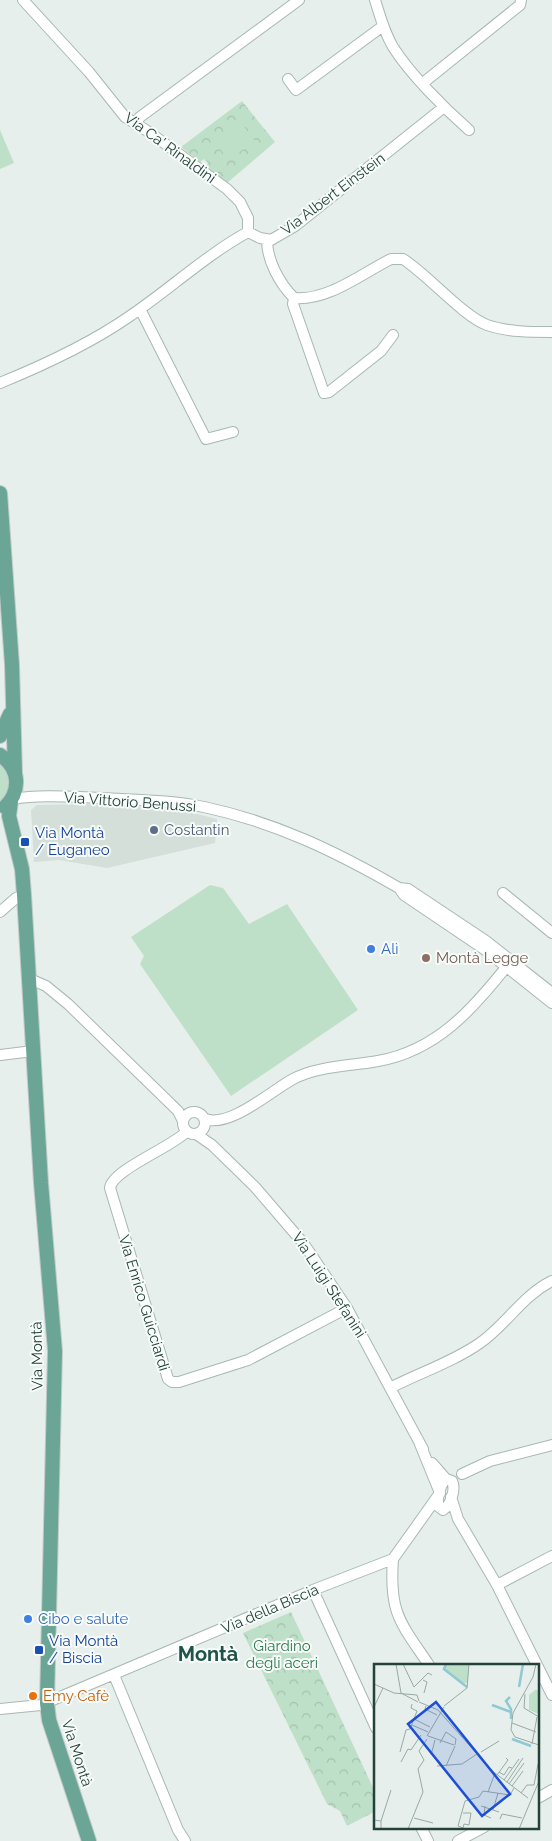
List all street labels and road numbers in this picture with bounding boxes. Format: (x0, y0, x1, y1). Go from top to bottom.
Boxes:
street label: Via Ca' Rinaldini (121, 109, 219, 187)
street label: Via Albert Einstein (277, 149, 389, 239)
street label: Via Vittorio Benussi (63, 788, 197, 816)
street label: Via Luigi Stefanini (288, 1229, 370, 1341)
street label: Via Enrico Guicciardi (115, 1233, 173, 1373)
street label: Via Montà (27, 1321, 47, 1391)
street label: Via della Biscia (219, 1580, 321, 1638)
street label: Via Montà (58, 1717, 96, 1789)

